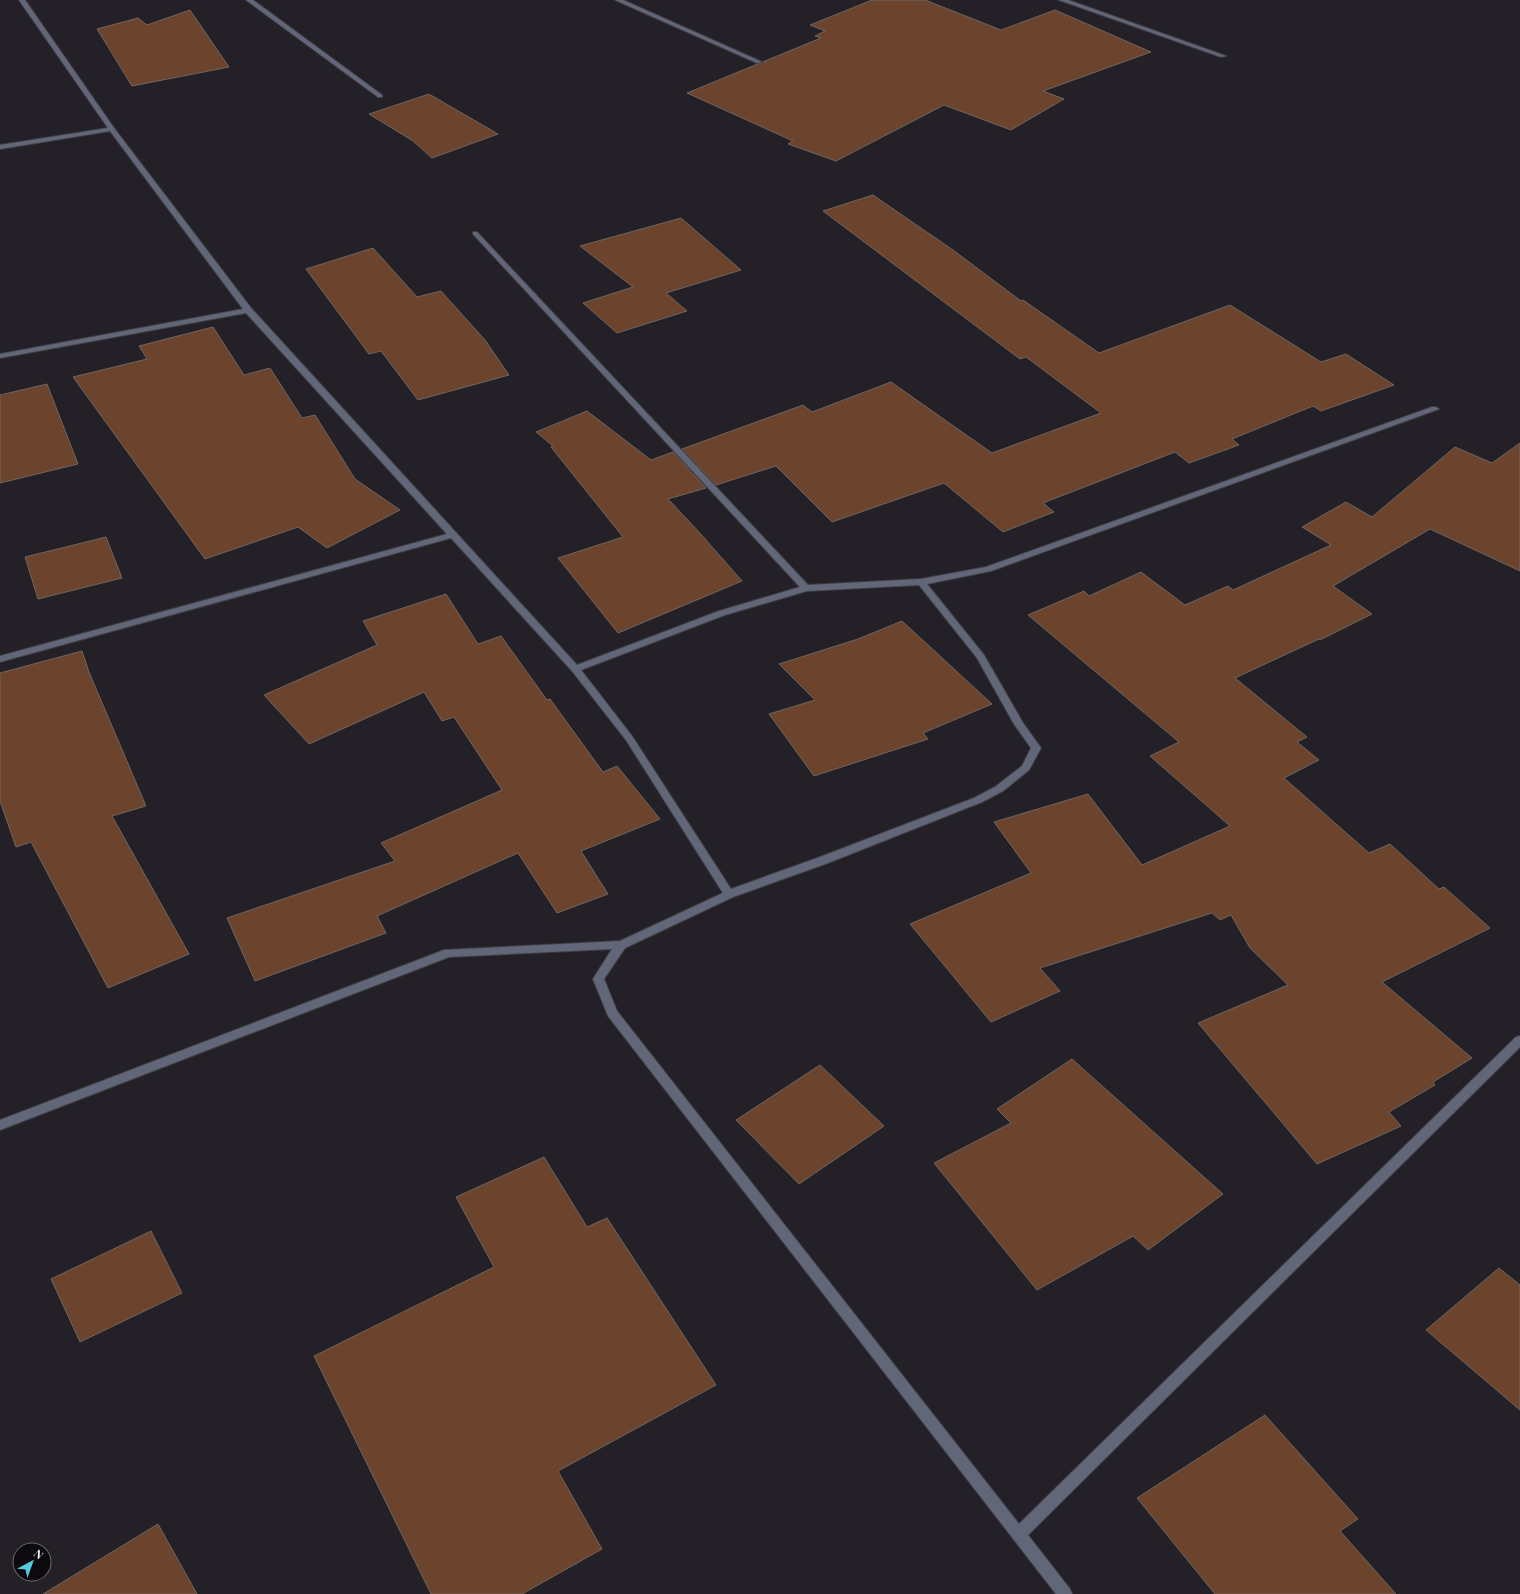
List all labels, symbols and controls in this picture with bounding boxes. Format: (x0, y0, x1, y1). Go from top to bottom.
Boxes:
north arrow (12, 1542, 52, 1582)
text: N (31, 1546, 47, 1562)

